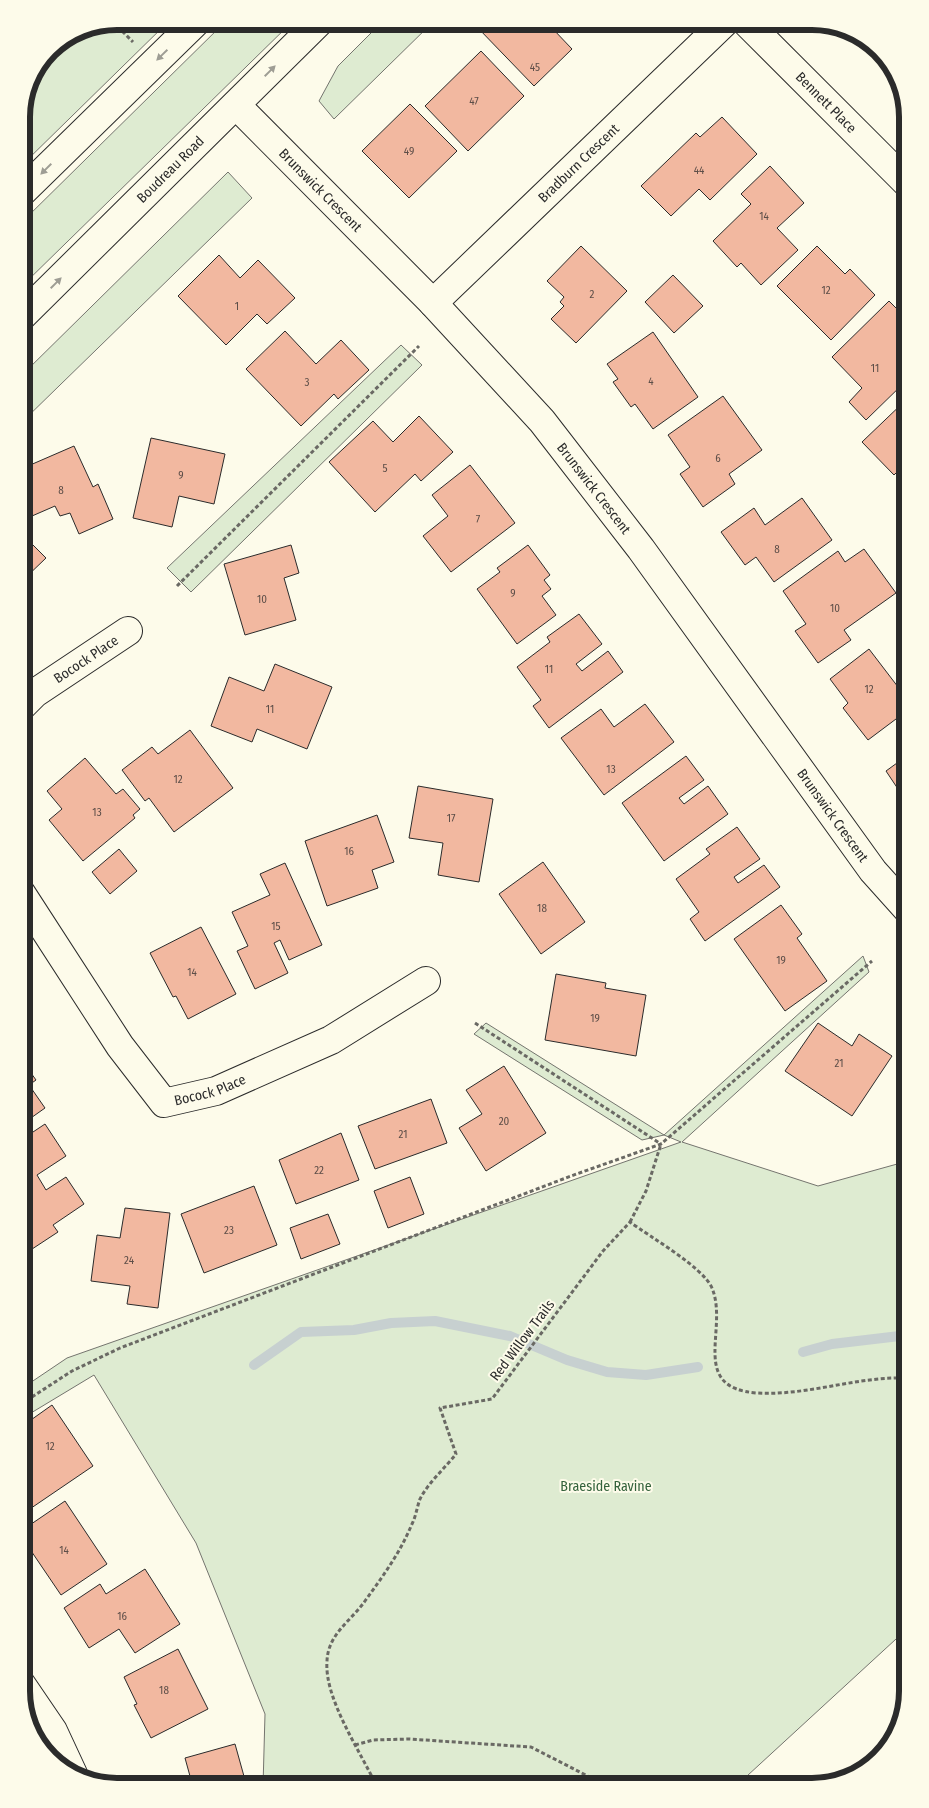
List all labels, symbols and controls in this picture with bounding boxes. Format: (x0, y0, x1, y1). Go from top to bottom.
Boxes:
one-way arrow (156, 49, 168, 61)
house number: 45 (530, 61, 540, 74)
one-way arrow (264, 65, 276, 77)
street label: Bennett Place (792, 69, 860, 137)
house number: 47 (469, 95, 479, 108)
street label: Bradburn Crescent (535, 120, 623, 206)
street label: Boudreau Road (133, 133, 208, 207)
street label: Brunswick Crescent (275, 145, 366, 236)
house number: 49 (404, 145, 414, 158)
one-way arrow (40, 163, 52, 175)
house number: 44 (694, 164, 705, 177)
house number: 14 (759, 210, 769, 223)
one-way arrow (50, 277, 62, 289)
house number: 12 (821, 284, 831, 297)
house number: 2 (590, 288, 595, 301)
house number: 1 (235, 300, 239, 313)
house number: 11 (871, 362, 879, 375)
house number: 4 (648, 375, 654, 388)
house number: 3 (305, 376, 310, 389)
street label: Brunswick Crescent (553, 440, 634, 538)
house number: 6 (715, 452, 721, 465)
house number: 5 (382, 462, 388, 475)
house number: 9 (178, 469, 184, 482)
house number: 8 (58, 484, 64, 497)
house number: 7 (476, 513, 481, 526)
house number: 8 (774, 543, 780, 556)
house number: 9 (510, 587, 516, 600)
house number: 10 (257, 593, 267, 606)
house number: 10 (830, 602, 840, 615)
street label: Bocock Place (51, 632, 122, 687)
house number: 11 (545, 663, 553, 676)
house number: 12 (864, 683, 874, 696)
house number: 11 (266, 703, 274, 716)
house number: 13 (606, 763, 616, 776)
street label: Brunswick Crescent (793, 766, 872, 866)
house number: 12 (173, 773, 183, 786)
house number: 13 (92, 806, 102, 819)
house number: 17 (447, 812, 456, 825)
house number: 16 (344, 845, 354, 858)
house number: 18 (537, 902, 547, 915)
house number: 15 (271, 920, 281, 933)
house number: 19 (776, 954, 786, 967)
house number: 14 (187, 966, 197, 979)
house number: 19 (590, 1012, 600, 1025)
house number: 21 (835, 1057, 843, 1070)
street label: Bocock Place (173, 1071, 249, 1109)
house number: 20 (499, 1115, 510, 1128)
house number: 21 (399, 1128, 407, 1141)
house number: 22 (314, 1164, 324, 1177)
house number: 23 (224, 1224, 234, 1237)
house number: 24 (124, 1254, 135, 1267)
street label: Red Willow Trails (486, 1296, 558, 1384)
house number: 12 (45, 1440, 55, 1453)
park label: Braeside Ravine (560, 1478, 652, 1495)
house number: 14 (59, 1544, 69, 1557)
house number: 16 (117, 1610, 127, 1623)
house number: 18 (159, 1684, 169, 1697)

